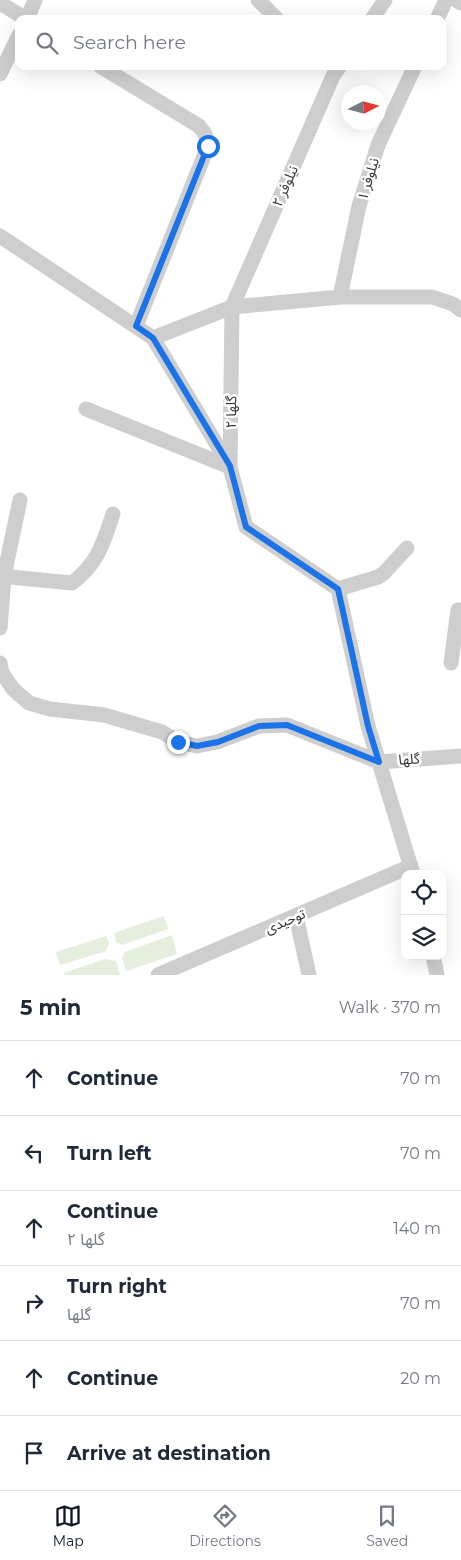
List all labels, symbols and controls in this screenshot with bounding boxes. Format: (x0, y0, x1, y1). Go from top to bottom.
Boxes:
search box (15, 15, 446, 70)
icon: search (33, 29, 61, 57)
text: Search here (73, 31, 186, 54)
north arrow (341, 85, 386, 130)
route start (197, 135, 220, 158)
street label: نیلوفر ۱ (353, 155, 383, 202)
street label: نیلوفر ۲ (268, 162, 302, 209)
street label: گلها ۲ (222, 395, 240, 429)
route end (167, 731, 190, 754)
street label: گلها (398, 749, 420, 769)
map controls (401, 870, 446, 960)
button: locate (401, 870, 446, 915)
street label: توحیدی (262, 904, 308, 938)
button: layers (401, 915, 446, 960)
text: 5 min (20, 995, 81, 1020)
text: Walk · 370 m (339, 998, 441, 1017)
icon: ahead (20, 1064, 48, 1092)
text: Continue (67, 1067, 158, 1090)
text: 70 m (400, 1069, 441, 1088)
icon: left (20, 1139, 48, 1167)
text: Turn left (67, 1142, 152, 1165)
text: 70 m (400, 1144, 441, 1163)
text: Continue (67, 1200, 158, 1223)
icon: ahead (20, 1214, 48, 1242)
text: 140 m (393, 1219, 441, 1238)
text: گلها ۲ (67, 1230, 105, 1249)
text: Turn right (67, 1275, 167, 1298)
icon: right (20, 1289, 48, 1317)
text: 70 m (400, 1294, 441, 1313)
text: گلها (67, 1305, 91, 1324)
icon: ahead (20, 1364, 48, 1392)
text: Continue (67, 1367, 158, 1390)
text: 20 m (400, 1369, 441, 1388)
icon: arrive (20, 1439, 48, 1467)
text: Arrive at destination (67, 1442, 271, 1465)
tab: Map (53, 1502, 84, 1550)
tab: Directions (189, 1502, 261, 1550)
tab: Saved (366, 1502, 408, 1550)

